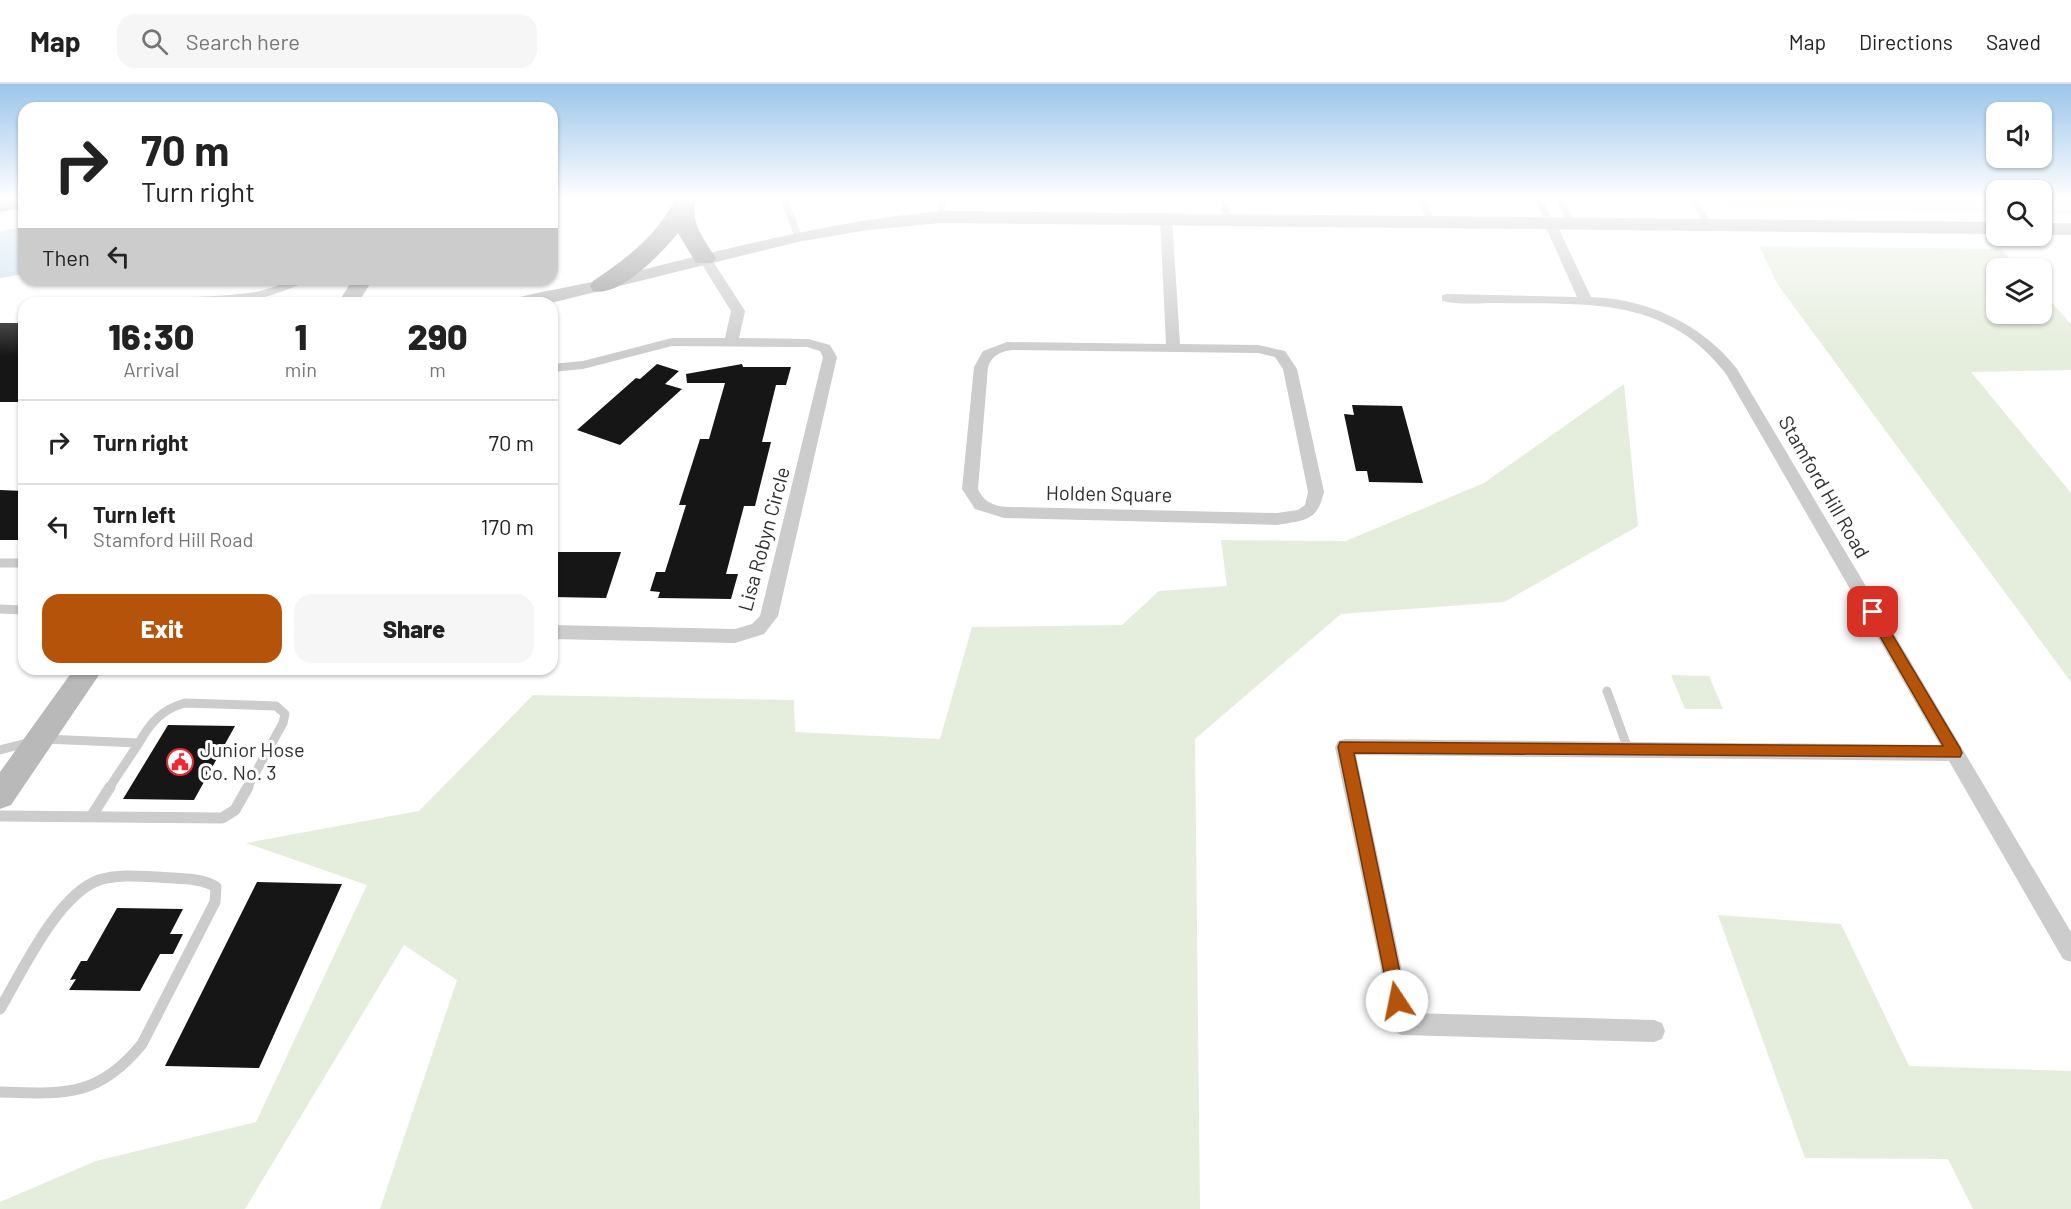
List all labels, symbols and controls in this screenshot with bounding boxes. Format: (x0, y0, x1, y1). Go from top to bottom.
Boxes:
search box (117, 14, 537, 68)
text: Map (30, 24, 81, 58)
icon: search (138, 25, 171, 58)
text: Search here (186, 28, 300, 54)
text: Map (1789, 29, 1826, 54)
text: Directions (1859, 29, 1953, 54)
text: Saved (1986, 29, 2041, 54)
map controls (1986, 102, 2052, 324)
button: sound (1986, 102, 2052, 168)
text: 70 m (141, 124, 229, 174)
icon: right (42, 126, 120, 204)
text: Turn right (141, 175, 255, 207)
button: search (1986, 180, 2052, 246)
icon: left (102, 240, 135, 273)
text: Then (42, 244, 90, 270)
button: layers (1986, 258, 2052, 324)
text: 16:30 (108, 314, 194, 357)
text: 1 (295, 314, 307, 357)
text: 290 (407, 314, 468, 357)
text: Arrival (123, 357, 179, 381)
text: min (285, 357, 317, 381)
text: m (429, 357, 446, 381)
street label: Stamford Hill Road (1774, 411, 1875, 562)
icon: right (42, 426, 75, 459)
text: Turn right (93, 429, 188, 455)
text: 70 m (489, 429, 534, 455)
street label: Lisa Robyn Circle (732, 464, 794, 613)
street label: Holden Square (1046, 480, 1172, 506)
text: Turn left (93, 501, 176, 527)
icon: left (42, 510, 75, 543)
text: 170 m (481, 513, 534, 539)
text: Stamford Hill Road (93, 527, 254, 551)
pin (1847, 586, 1898, 637)
button: Exit (42, 594, 282, 663)
button: Share (294, 594, 534, 663)
icon: arrive (1856, 595, 1889, 628)
place label: Junior Hose Co. No. 3 (200, 737, 305, 784)
public building icon: Junior Hose Co. No. 3 (165, 747, 195, 777)
position arrow (1365, 969, 1429, 1033)

